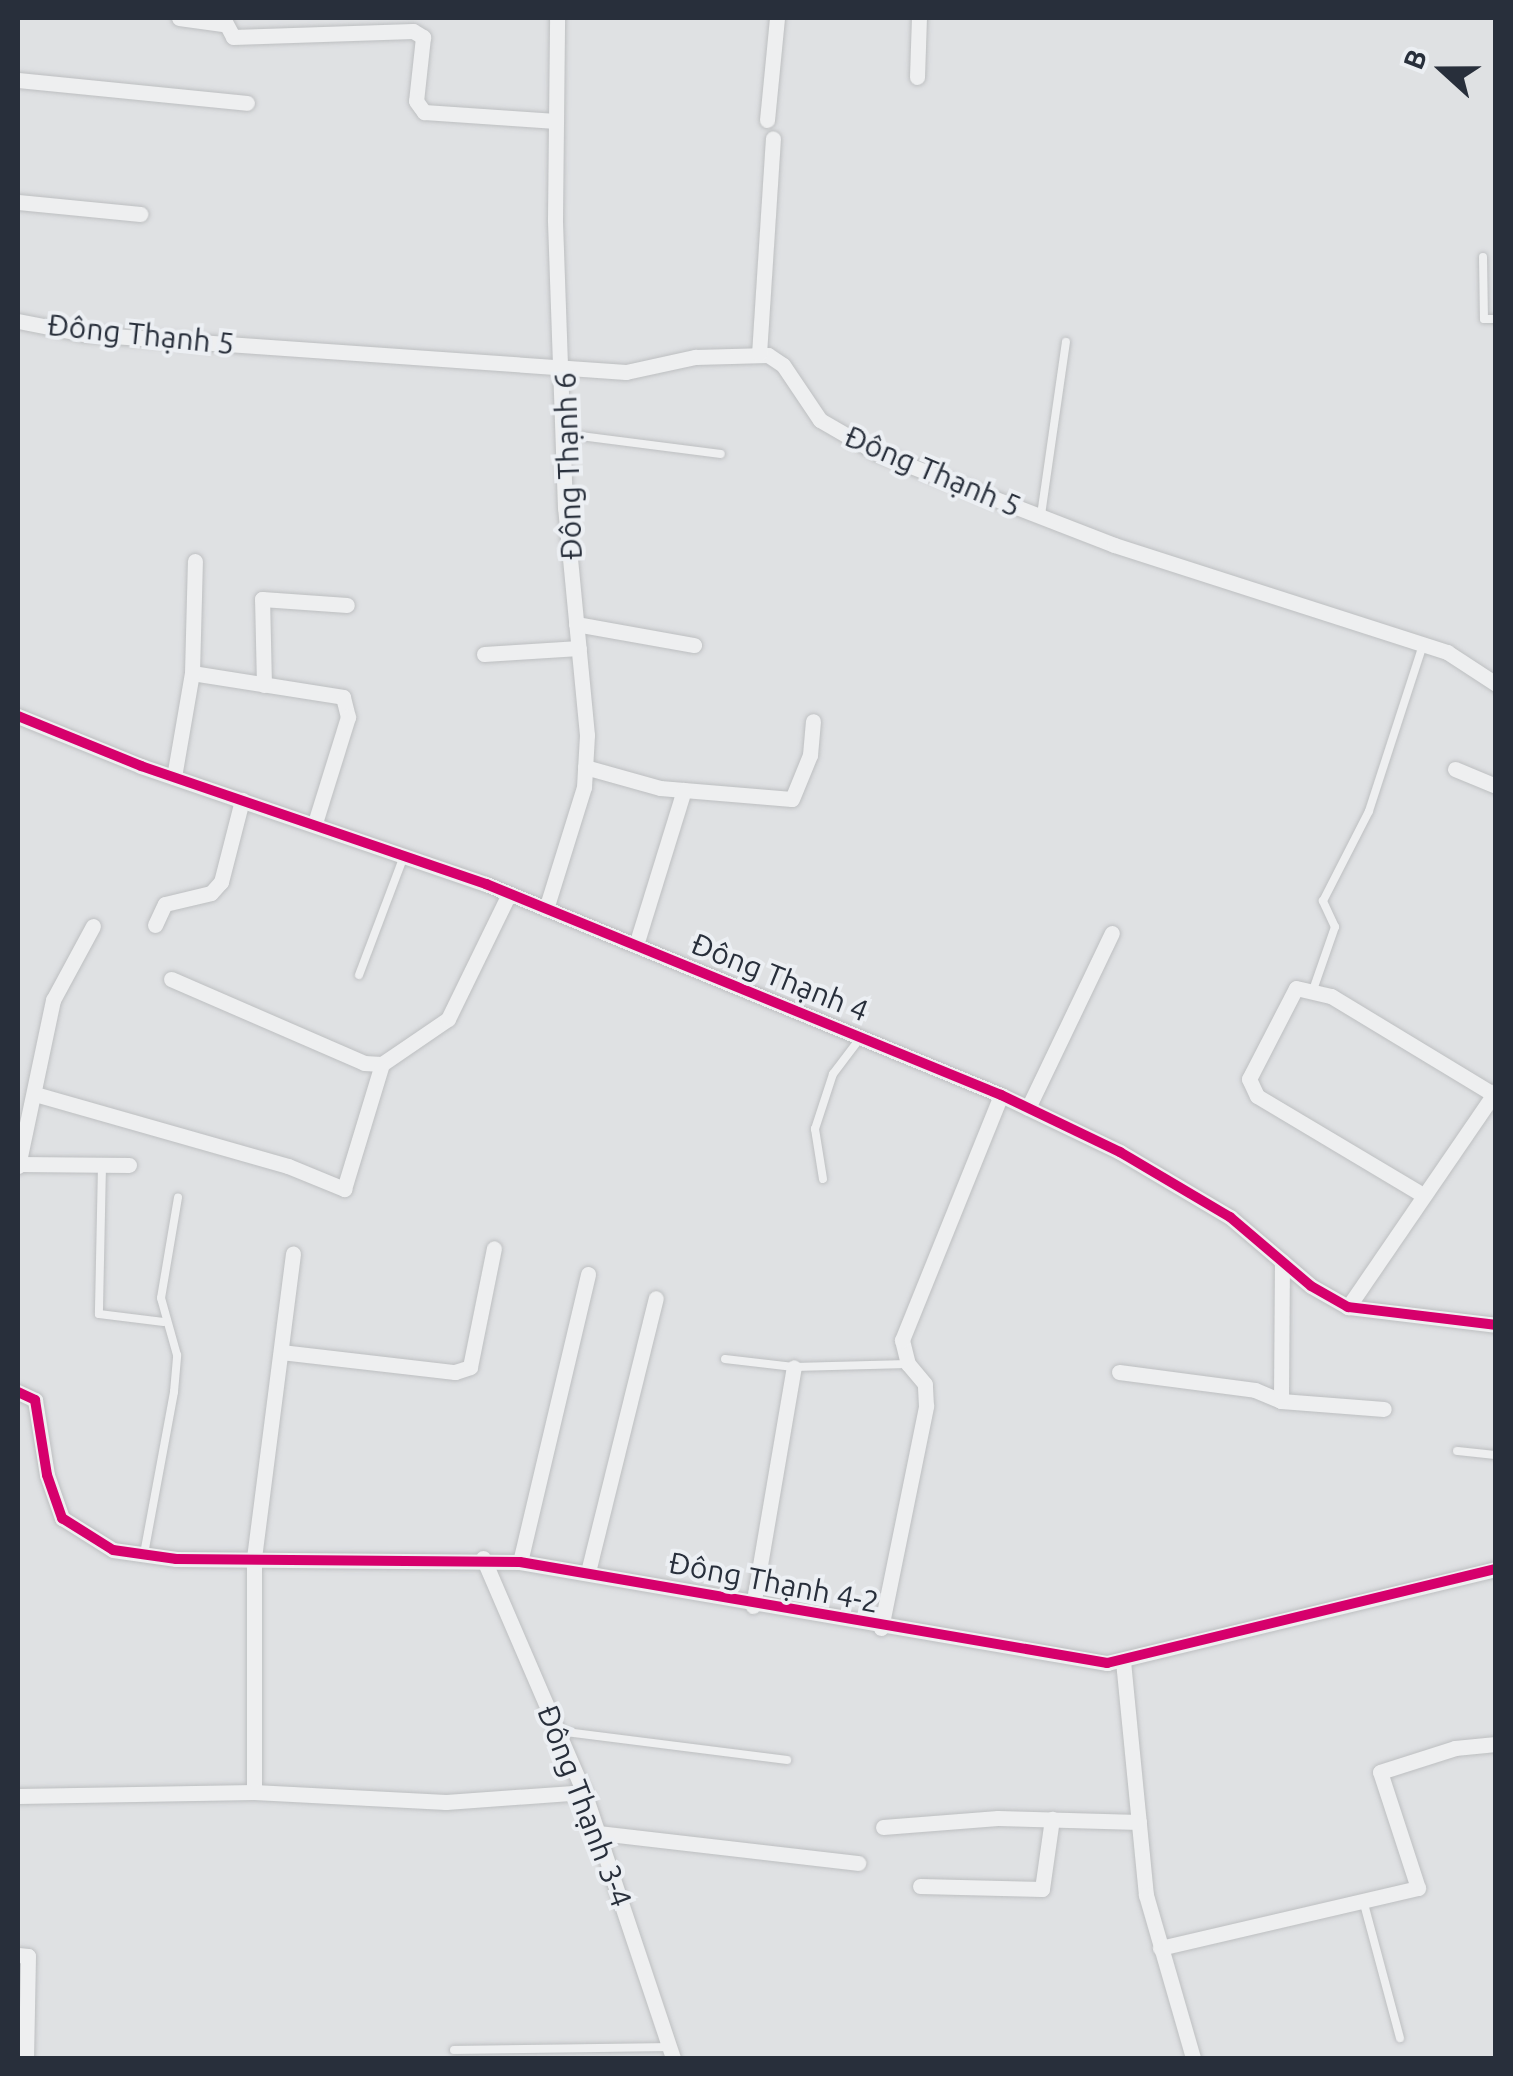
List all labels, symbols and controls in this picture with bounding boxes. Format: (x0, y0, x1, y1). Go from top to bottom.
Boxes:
north arrow (1393, 20, 1493, 120)
text: B (1397, 45, 1432, 73)
street label: Đông Thạnh 5 (46, 306, 236, 362)
street label: Đông Thạnh 6 (547, 372, 589, 560)
street label: Đông Thạnh 5 (840, 418, 1026, 524)
street label: Đông Thạnh 4 (686, 925, 874, 1029)
street label: Đông Thạnh 4-2 (666, 1544, 882, 1620)
street label: Đông Thạnh 3-4 (530, 1700, 640, 1912)

